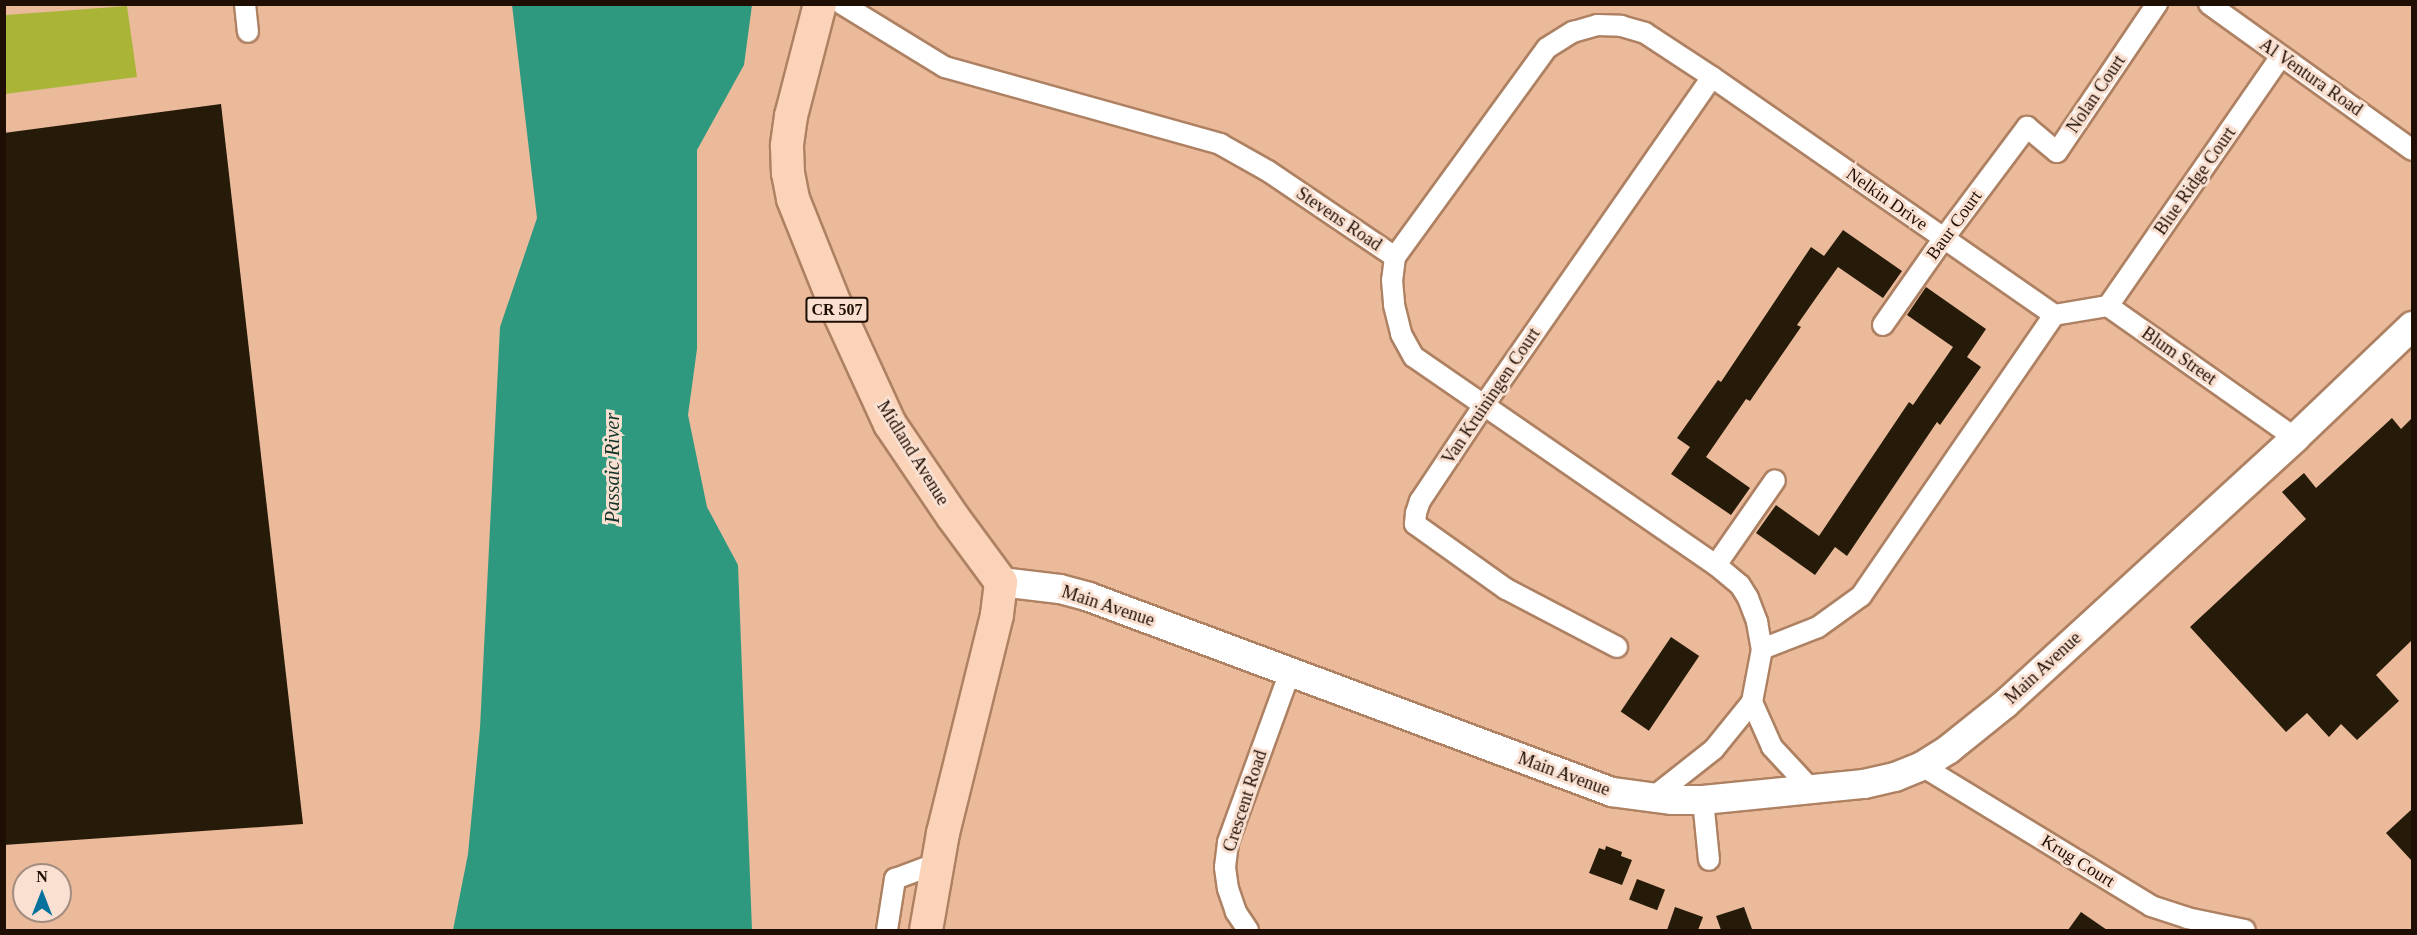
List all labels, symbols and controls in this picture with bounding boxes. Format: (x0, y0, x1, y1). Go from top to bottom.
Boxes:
street label: Al Ventura Road (2255, 33, 2367, 121)
street label: Nolan Court (2062, 51, 2130, 137)
street label: Blue Ridge Court (2150, 123, 2240, 239)
street label: Nelkin Drive (1842, 163, 1932, 235)
street label: Stevens Road (1292, 183, 1386, 255)
street label: Baur Court (1922, 186, 1986, 264)
road number: CR 507 (804, 297, 870, 323)
street label: Blum Street (2137, 322, 2221, 390)
street label: Van Kruiningen Court (1437, 324, 1545, 468)
street label: Midland Avenue (872, 396, 954, 510)
water label: Passaic River (600, 413, 624, 523)
street label: Main Avenue (1058, 581, 1158, 631)
street label: Main Avenue (2000, 627, 2086, 709)
street label: Main Avenue (1515, 747, 1613, 801)
street label: Crescent Road (1218, 748, 1272, 854)
street label: Krug Court (2037, 830, 2119, 892)
north arrow (12, 863, 72, 923)
text: N (36, 868, 48, 885)

